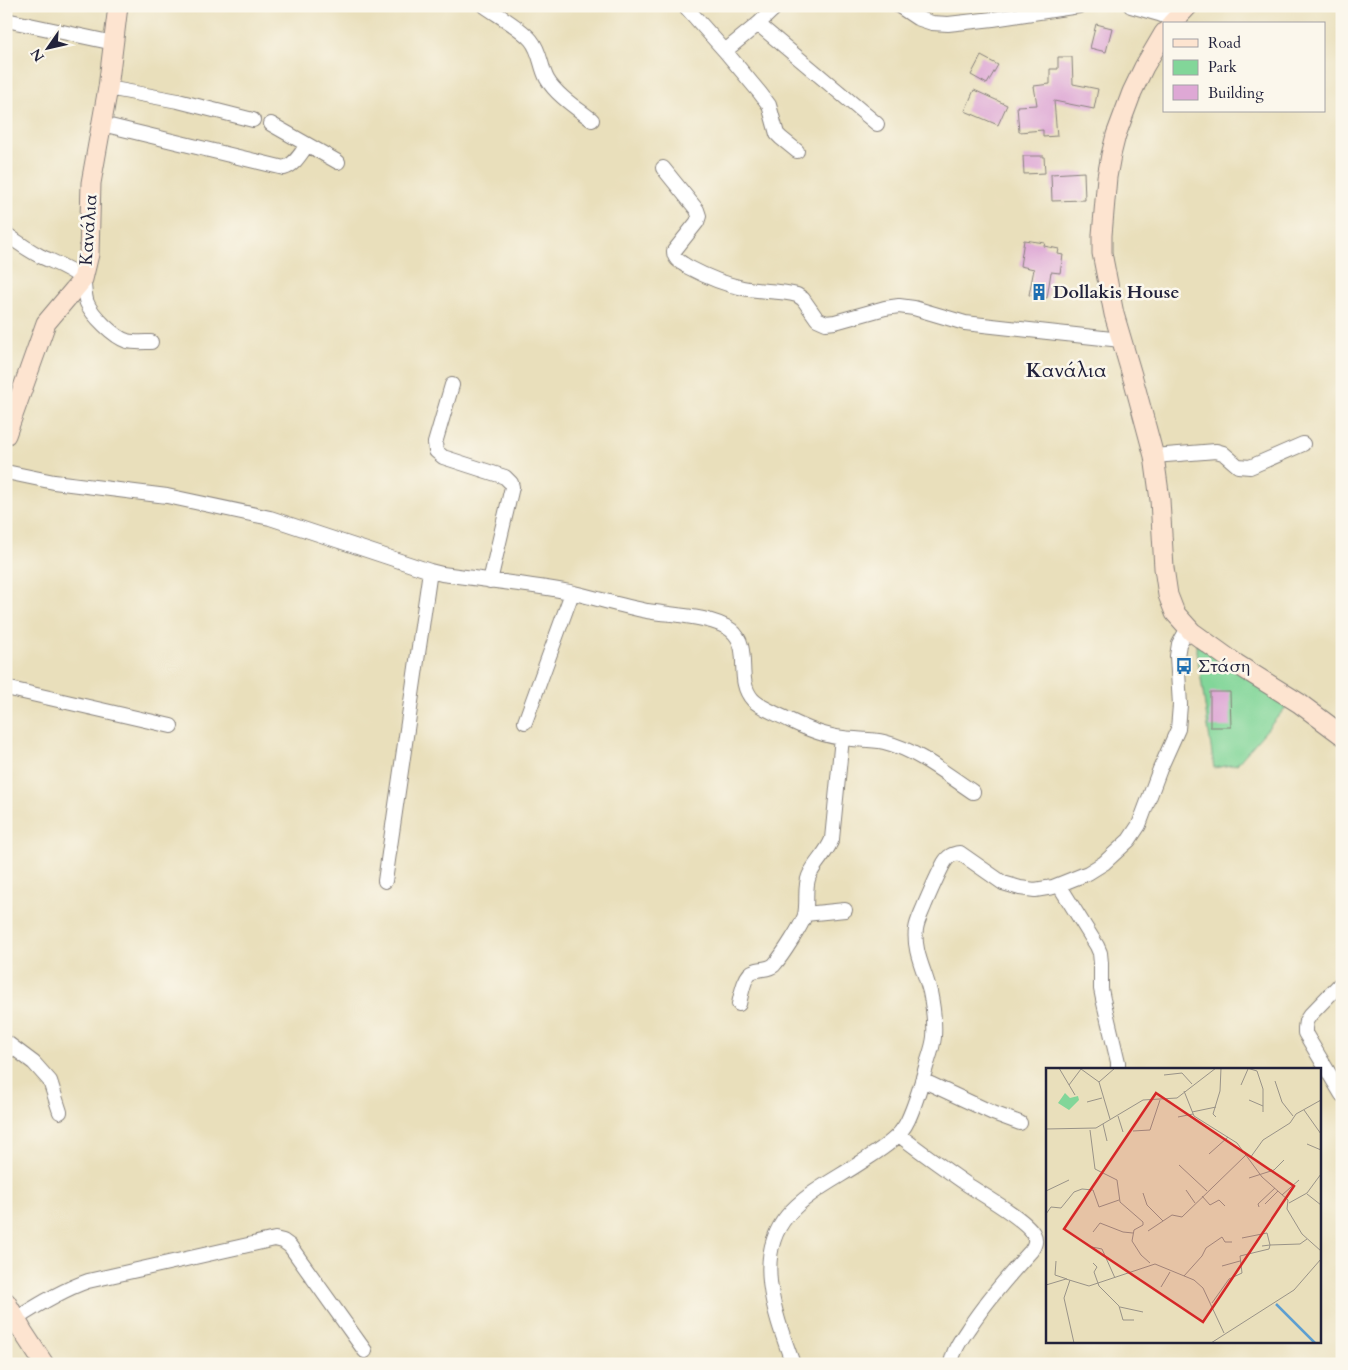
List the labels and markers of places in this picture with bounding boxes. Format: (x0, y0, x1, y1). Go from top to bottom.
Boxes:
place label: Dollakis House (1053, 280, 1179, 305)
building icon: Dollakis House (1029, 282, 1049, 302)
place label: Στάση (1198, 654, 1250, 679)
bus stop icon: Στάση (1174, 656, 1194, 676)

